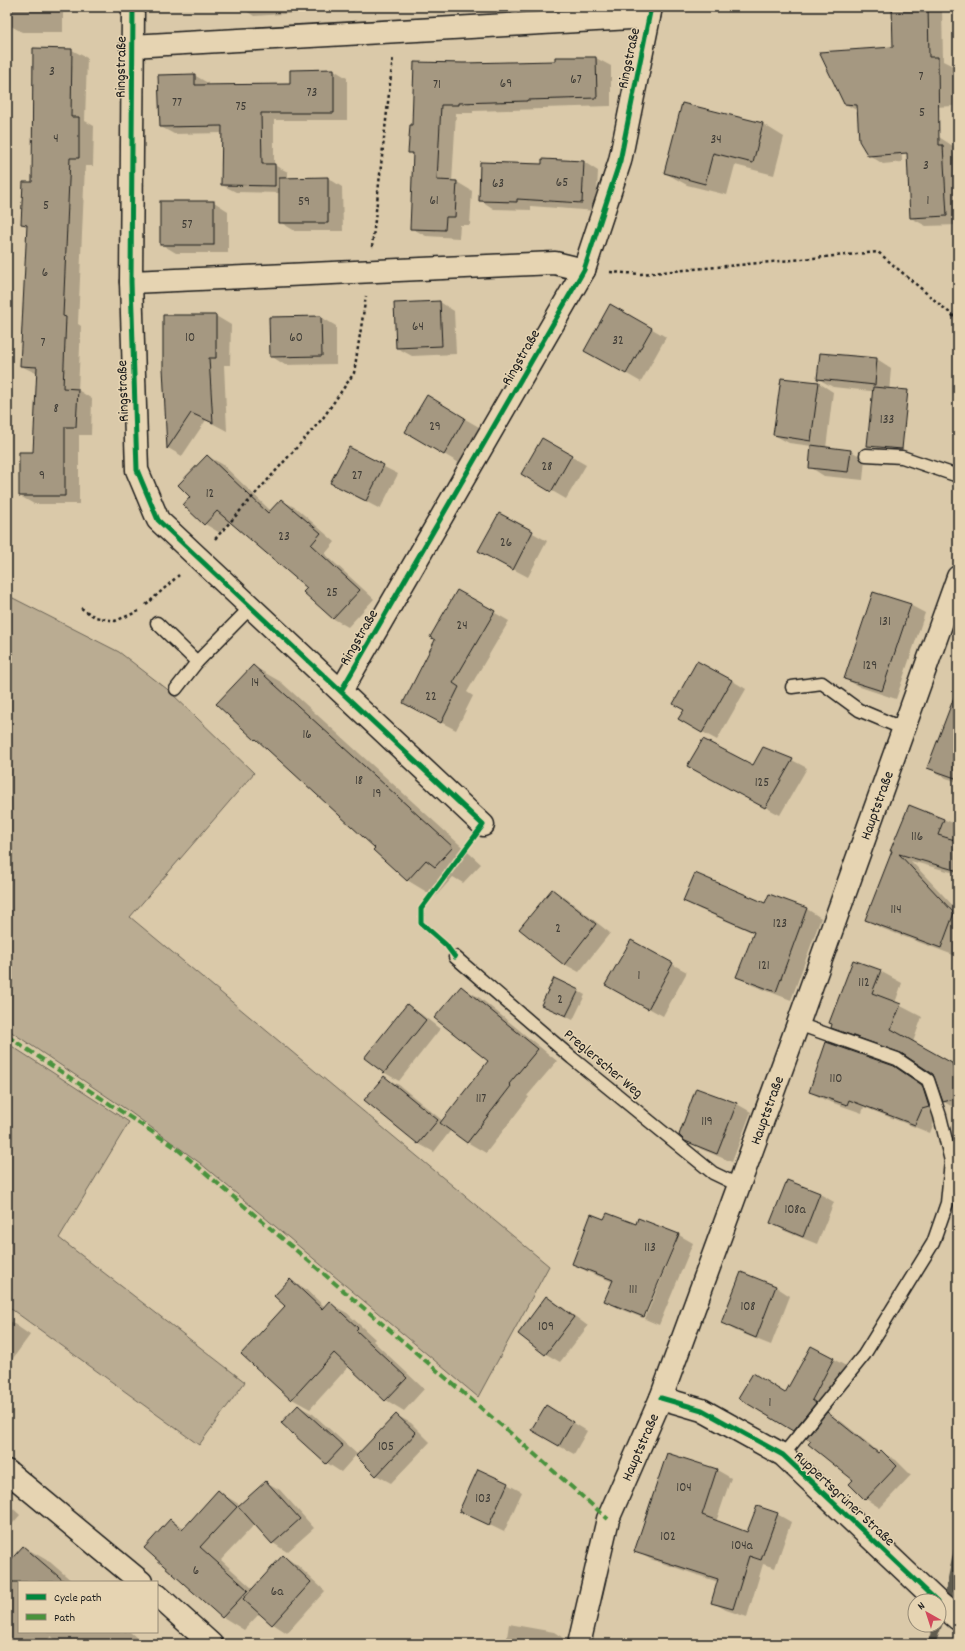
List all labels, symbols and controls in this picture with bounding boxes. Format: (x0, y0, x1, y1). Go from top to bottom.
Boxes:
street label: Ringstraße (613, 26, 647, 91)
street label: Ringstraße (110, 36, 134, 98)
house number: 3 (49, 63, 55, 82)
house number: 7 (919, 68, 924, 87)
house number: 67 (570, 71, 582, 90)
house number: 69 (500, 75, 512, 94)
house number: 71 (433, 76, 441, 95)
house number: 73 (307, 84, 317, 103)
house number: 77 (172, 94, 182, 113)
house number: 75 (236, 98, 247, 117)
house number: 5 (919, 104, 925, 123)
house number: 4 (53, 130, 59, 149)
house number: 34 (710, 131, 722, 150)
house number: 3 (923, 157, 929, 176)
house number: 65 (556, 174, 568, 193)
house number: 63 (492, 175, 504, 194)
house number: 61 (429, 192, 439, 211)
house number: 1 (927, 192, 929, 211)
house number: 59 (298, 193, 310, 212)
house number: 5 (43, 197, 49, 216)
house number: 57 (182, 216, 193, 235)
house number: 6 (42, 264, 48, 283)
house number: 64 (412, 318, 424, 337)
street label: Ringstraße (497, 325, 547, 390)
house number: 10 (185, 329, 195, 348)
house number: 60 (289, 329, 303, 348)
house number: 32 (612, 332, 624, 351)
house number: 7 (41, 334, 46, 353)
street label: Ringstraße (112, 359, 136, 422)
house number: 8 (53, 400, 59, 419)
house number: 133 (880, 411, 894, 430)
house number: 29 (429, 418, 441, 437)
house number: 28 (542, 458, 552, 477)
house number: 9 (39, 467, 45, 486)
house number: 27 (352, 467, 362, 486)
house number: 12 (206, 485, 214, 504)
house number: 23 (278, 528, 290, 547)
house number: 26 (500, 534, 512, 553)
house number: 25 (326, 584, 338, 603)
street label: Ringstraße (335, 605, 385, 670)
house number: 131 (879, 613, 891, 632)
house number: 24 (456, 617, 468, 636)
house number: 129 (863, 657, 877, 676)
house number: 14 (251, 674, 259, 693)
house number: 22 (425, 688, 437, 707)
house number: 16 (302, 726, 312, 745)
street label: Hauptstraße (856, 768, 901, 844)
house number: 18 (355, 772, 363, 791)
house number: 125 (755, 774, 769, 793)
house number: 19 (373, 785, 381, 804)
house number: 116 (911, 828, 923, 847)
house number: 114 (890, 901, 902, 920)
house number: 123 (773, 915, 787, 934)
house number: 2 (555, 920, 561, 939)
house number: 121 (758, 957, 770, 976)
house number: 1 (638, 967, 640, 986)
house number: 112 (858, 974, 870, 993)
house number: 2 (557, 991, 563, 1010)
street label: Preglerscher Weg (558, 1025, 647, 1104)
house number: 110 (830, 1070, 842, 1089)
street label: Hauptstraße (746, 1073, 791, 1148)
house number: 117 (476, 1090, 486, 1109)
house number: 119 (701, 1113, 713, 1132)
house number: 108a (784, 1201, 807, 1220)
house number: 113 (644, 1239, 656, 1258)
house number: 111 (629, 1281, 637, 1300)
house number: 108 (740, 1298, 756, 1317)
house number: 109 (538, 1318, 554, 1337)
house number: 1 (769, 1394, 771, 1413)
street label: Hauptstraße (617, 1410, 666, 1485)
house number: 105 (378, 1438, 394, 1457)
street label: Ruppertsgrüner Straße (788, 1447, 899, 1553)
house number: 104 (676, 1479, 692, 1498)
house number: 103 (475, 1490, 491, 1509)
house number: 102 (660, 1528, 676, 1547)
house number: 104a (731, 1537, 754, 1556)
house number: 6 (193, 1562, 199, 1581)
legend (18, 1581, 158, 1633)
house number: 6a (271, 1583, 284, 1602)
text: Cycle path (54, 1590, 102, 1607)
north arrow (907, 1593, 947, 1633)
text: N (915, 1599, 930, 1615)
text: Path (54, 1610, 75, 1627)

